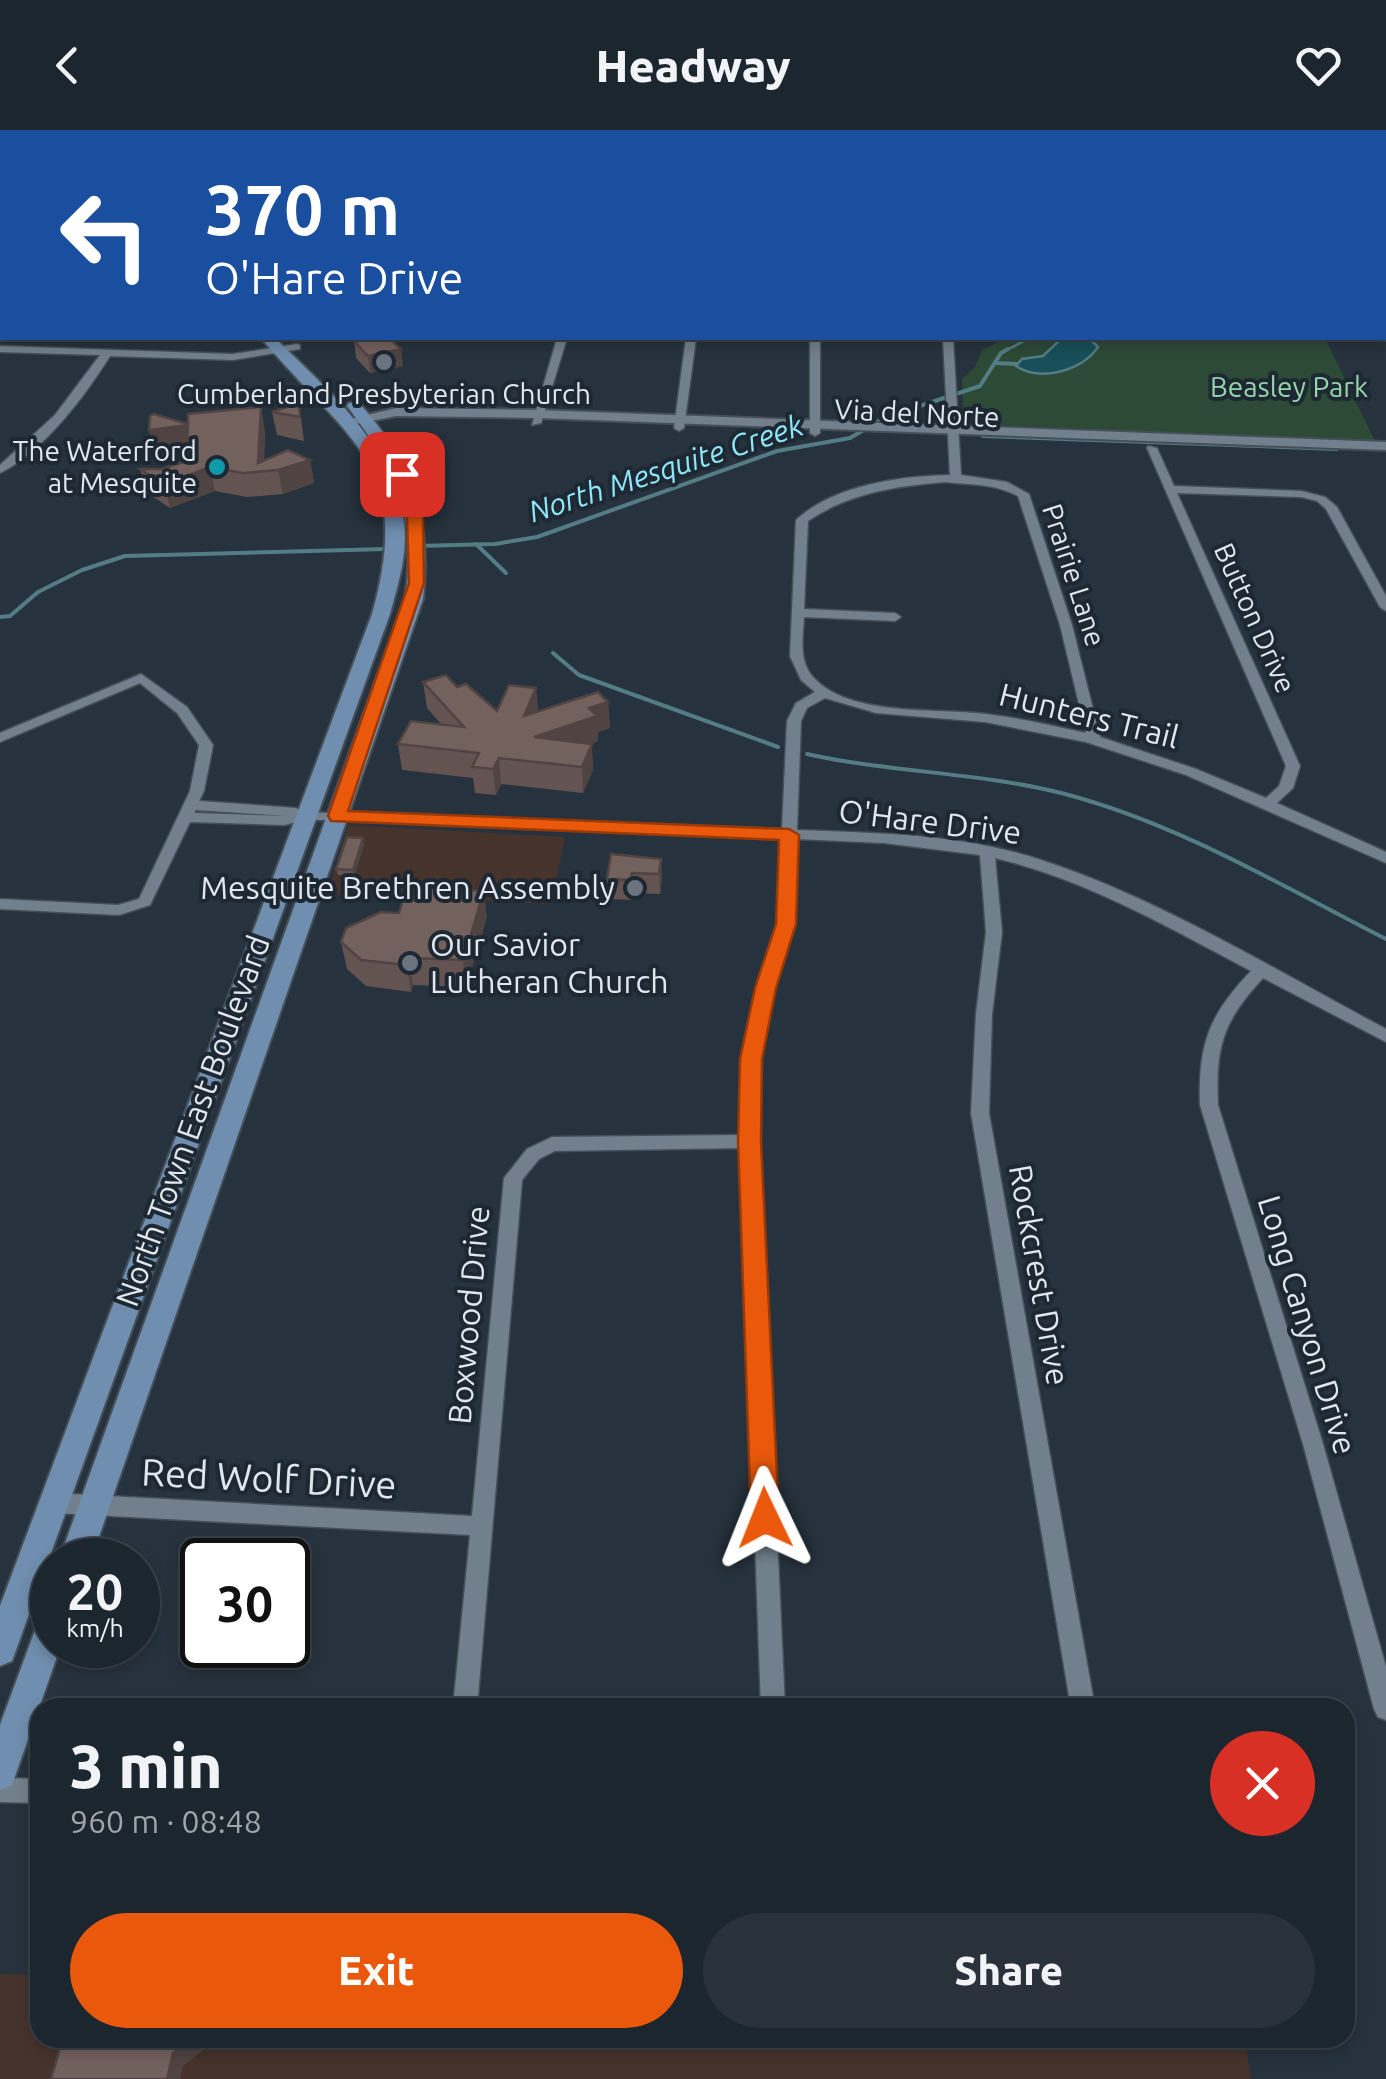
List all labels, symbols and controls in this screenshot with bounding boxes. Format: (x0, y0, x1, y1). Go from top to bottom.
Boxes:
icon: back (40, 38, 95, 93)
icon: heart (1291, 38, 1346, 93)
text: Headway (595, 40, 791, 91)
icon: left (40, 170, 170, 300)
text: 370 m (205, 170, 400, 248)
text: O'Hare Drive (205, 252, 463, 303)
marker: Cumberland Presbyterian Church (373, 351, 395, 373)
park label: Beasley Park (1210, 371, 1368, 402)
place label: Cumberland Presbyterian Church (177, 378, 591, 409)
street label: Via del Norte (834, 393, 1000, 432)
water label: North Mesquite Creek (524, 407, 808, 528)
pin (360, 432, 445, 517)
place label: The Waterford at Mesquite (13, 435, 197, 498)
icon: arrive (375, 447, 430, 502)
marker: The Waterford at Mesquite (206, 456, 228, 478)
street label: Prairie Lane (1037, 500, 1112, 650)
street label: Button Drive (1209, 538, 1302, 698)
street label: Hunters Trail (996, 675, 1183, 755)
street label: O'Hare Drive (837, 792, 1023, 850)
place label: Mesquite Brethren Assembly (200, 869, 615, 905)
marker: Mesquite Brethren Assembly (624, 877, 646, 899)
place label: Our Savior Lutheran Church (430, 926, 669, 999)
street label: North Town East Boulevard (108, 930, 276, 1311)
marker: Our Savior Lutheran Church (399, 952, 421, 974)
street label: Rockcrest Drive (1003, 1162, 1077, 1388)
street label: Long Canyon Drive (1251, 1191, 1364, 1458)
street label: Boxwood Drive (441, 1204, 495, 1426)
street label: Red Wolf Drive (140, 1450, 398, 1506)
position arrow (713, 1466, 817, 1570)
speed limit sign: 30 (180, 1538, 310, 1668)
text: 20 (67, 1563, 123, 1619)
text: km/h (66, 1614, 124, 1642)
button: close (1210, 1731, 1315, 1836)
text: 3 min (70, 1732, 223, 1799)
text: 960 m · 08:48 (70, 1803, 262, 1839)
button: Exit (70, 1913, 683, 2028)
button: Share (703, 1913, 1315, 2028)

